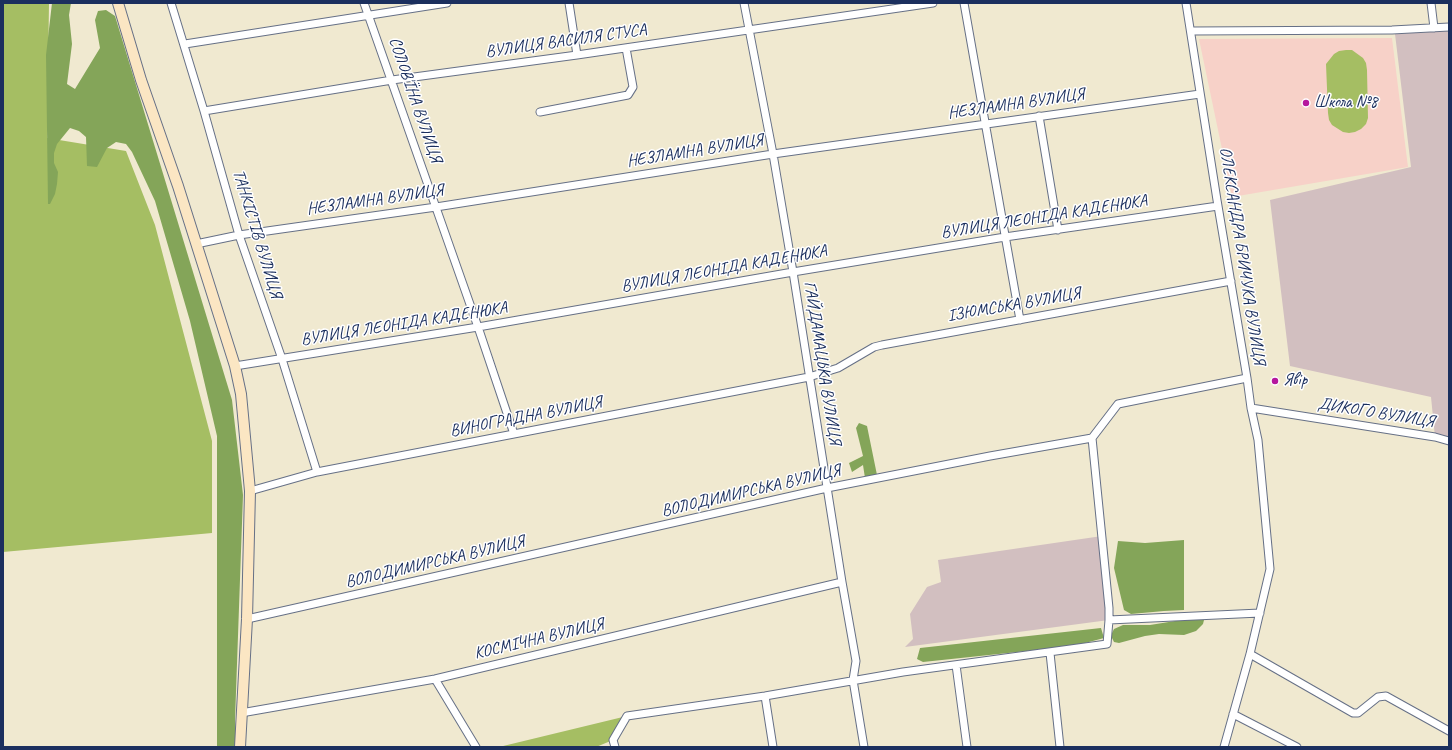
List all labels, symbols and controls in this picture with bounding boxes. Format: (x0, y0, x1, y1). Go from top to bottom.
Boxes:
street label: ВУЛИЦЯ ВАСИЛЯ СТУСА (484, 20, 648, 62)
street label: СОЛОВ'ЇНА ВУЛИЦЯ (384, 35, 446, 165)
street label: НЕЗЛАМНА ВУЛИЦЯ (946, 84, 1086, 124)
place label: Школа №8 (1314, 93, 1377, 113)
marker: Школа №8 (1301, 98, 1311, 108)
street label: НЕЗЛАМНА ВУЛИЦЯ (625, 130, 765, 172)
street label: ОЛЕКСАНДРА БРИЧУКА ВУЛИЦЯ (1215, 146, 1269, 366)
street label: ТАНКІСТІВ ВУЛИЦЯ (228, 167, 286, 301)
street label: НЕЗЛАМНА ВУЛИЦЯ (305, 180, 445, 220)
street label: ВУЛИЦЯ ЛЕОНІДА КАДЕНЮКА (940, 191, 1148, 243)
street label: ВУЛИЦЯ ЛЕОНІДА КАДЕНЮКА (620, 241, 828, 297)
street label: ГАЙДАМАЦЬКА ВУЛИЦЯ (799, 280, 845, 446)
street label: ІЗЮМСЬКА ВУЛИЦЯ (946, 283, 1082, 327)
street label: ВУЛИЦЯ ЛЕОНІДА КАДЕНЮКА (300, 298, 508, 350)
place label: Явiр (1283, 371, 1307, 391)
marker: Явiр (1270, 376, 1280, 386)
street label: ВИНОГРАДНА ВУЛИЦЯ (448, 392, 604, 442)
street label: ДИКОГО ВУЛИЦЯ (1316, 394, 1436, 432)
street label: ВОЛОДИМИРСЬКА ВУЛИЦЯ (659, 460, 843, 522)
street label: ВОЛОДИМИРСЬКА ВУЛИЦЯ (343, 531, 527, 593)
street label: КОСМІЧНА ВУЛИЦЯ (472, 614, 606, 664)

